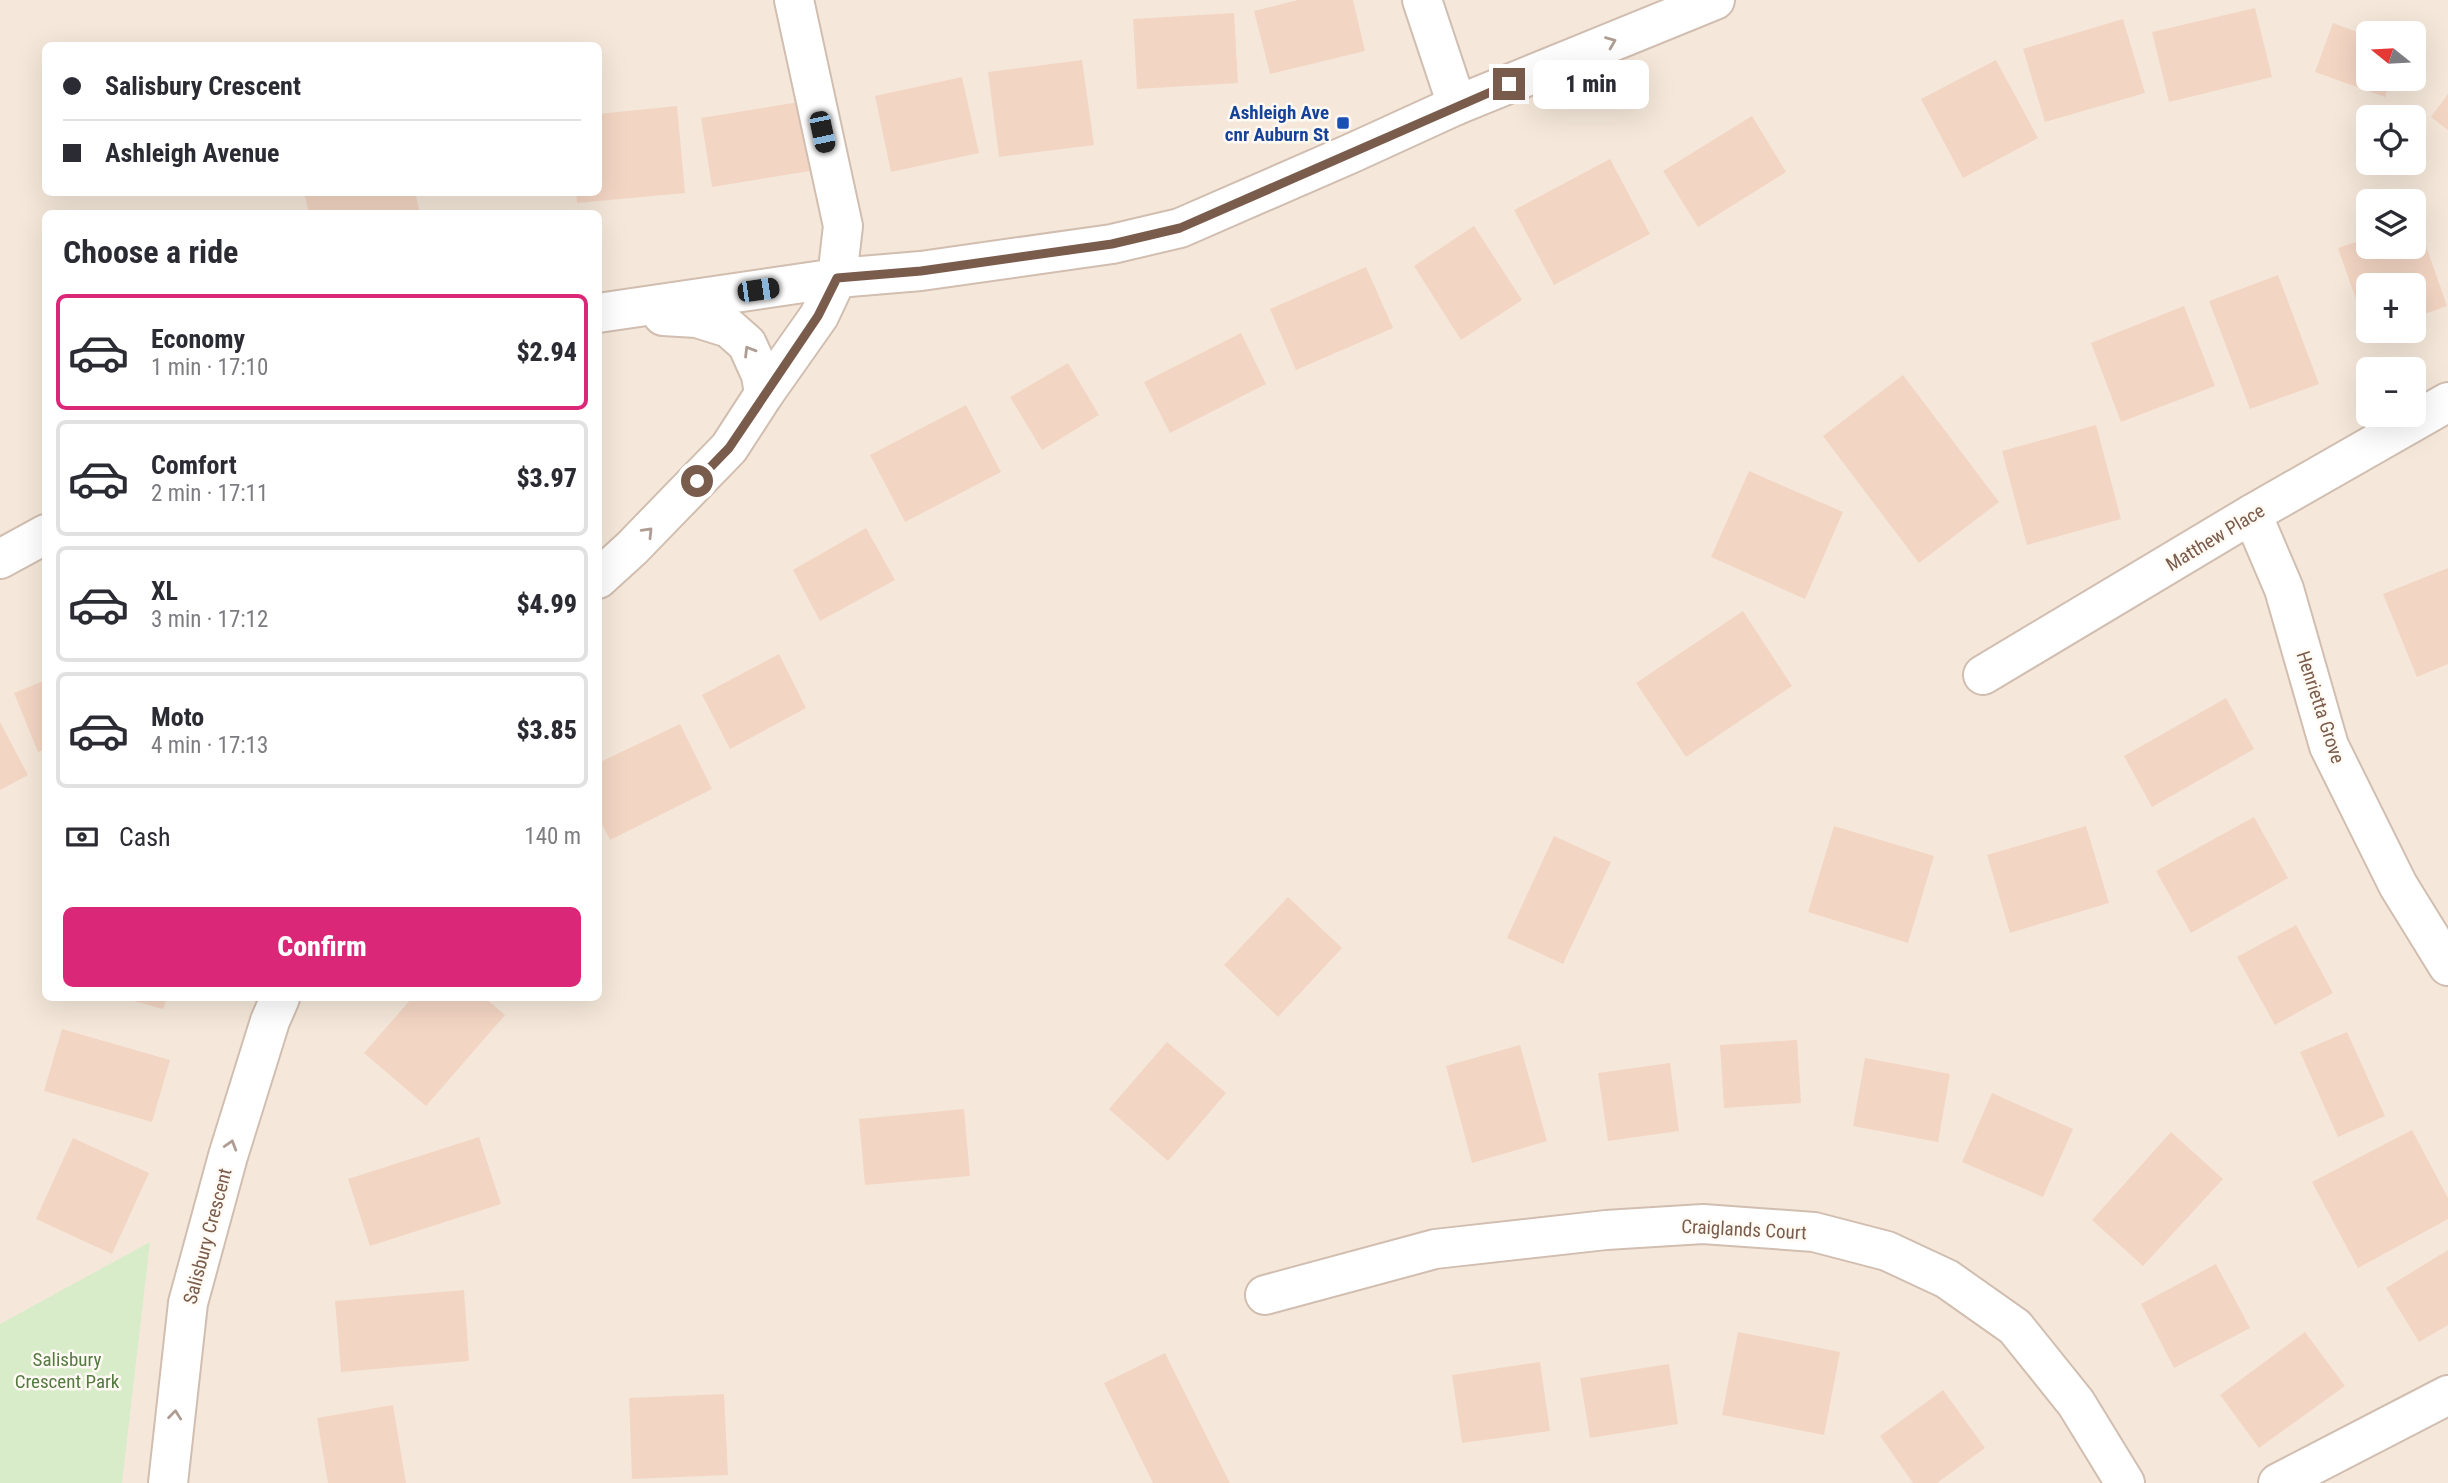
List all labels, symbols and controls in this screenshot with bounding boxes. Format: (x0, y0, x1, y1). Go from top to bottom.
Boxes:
north arrow (2356, 21, 2426, 91)
map controls (2356, 21, 2426, 427)
one-way arrow (1604, 37, 1616, 51)
callout: 1 min (1534, 60, 1649, 108)
route end (1493, 68, 1525, 100)
text: Salisbury Crescent (105, 71, 301, 101)
text: 1 min (1565, 71, 1617, 98)
place label: Ashleigh Ave cnr Auburn St (1225, 101, 1329, 146)
button: locate (2356, 105, 2426, 175)
car (808, 109, 837, 155)
marker: Ashleigh Ave cnr Auburn St (1335, 115, 1351, 131)
text: Ashleigh Avenue (105, 138, 279, 168)
button: layers (2356, 189, 2426, 259)
text: Choose a ride (63, 233, 238, 271)
button: + (2356, 273, 2426, 343)
car (736, 277, 781, 303)
icon: car (67, 321, 130, 384)
text: Economy (151, 324, 245, 354)
text: $2.94 (516, 337, 577, 367)
one-way arrow (744, 345, 757, 358)
text: 1 min · 17:10 (151, 354, 268, 381)
button: − (2356, 357, 2426, 427)
icon: car (67, 447, 130, 510)
text: Comfort (151, 450, 237, 480)
text: $3.97 (516, 463, 577, 493)
route start (681, 465, 713, 497)
text: 2 min · 17:11 (151, 480, 268, 507)
street label: Matthew Place (2162, 499, 2269, 576)
one-way arrow (640, 527, 653, 540)
icon: car (67, 573, 130, 636)
text: XL (151, 576, 178, 606)
text: $4.99 (516, 589, 577, 619)
text: 3 min · 17:12 (151, 606, 268, 633)
street label: Henrietta Grove (2292, 648, 2350, 766)
icon: car (67, 699, 130, 762)
text: Moto (151, 702, 204, 732)
text: $3.85 (516, 715, 577, 745)
text: 4 min · 17:13 (151, 732, 268, 759)
icon: cash (63, 818, 101, 856)
text: Cash (119, 822, 171, 852)
text: 140 m (524, 823, 581, 850)
button: Confirm (63, 907, 581, 987)
one-way arrow (223, 1140, 238, 1152)
street label: Salisbury Crescent (178, 1166, 237, 1307)
street label: Craiglands Court (1681, 1215, 1807, 1244)
park label: Salisbury Crescent Park (15, 1348, 120, 1393)
one-way arrow (167, 1409, 182, 1420)

